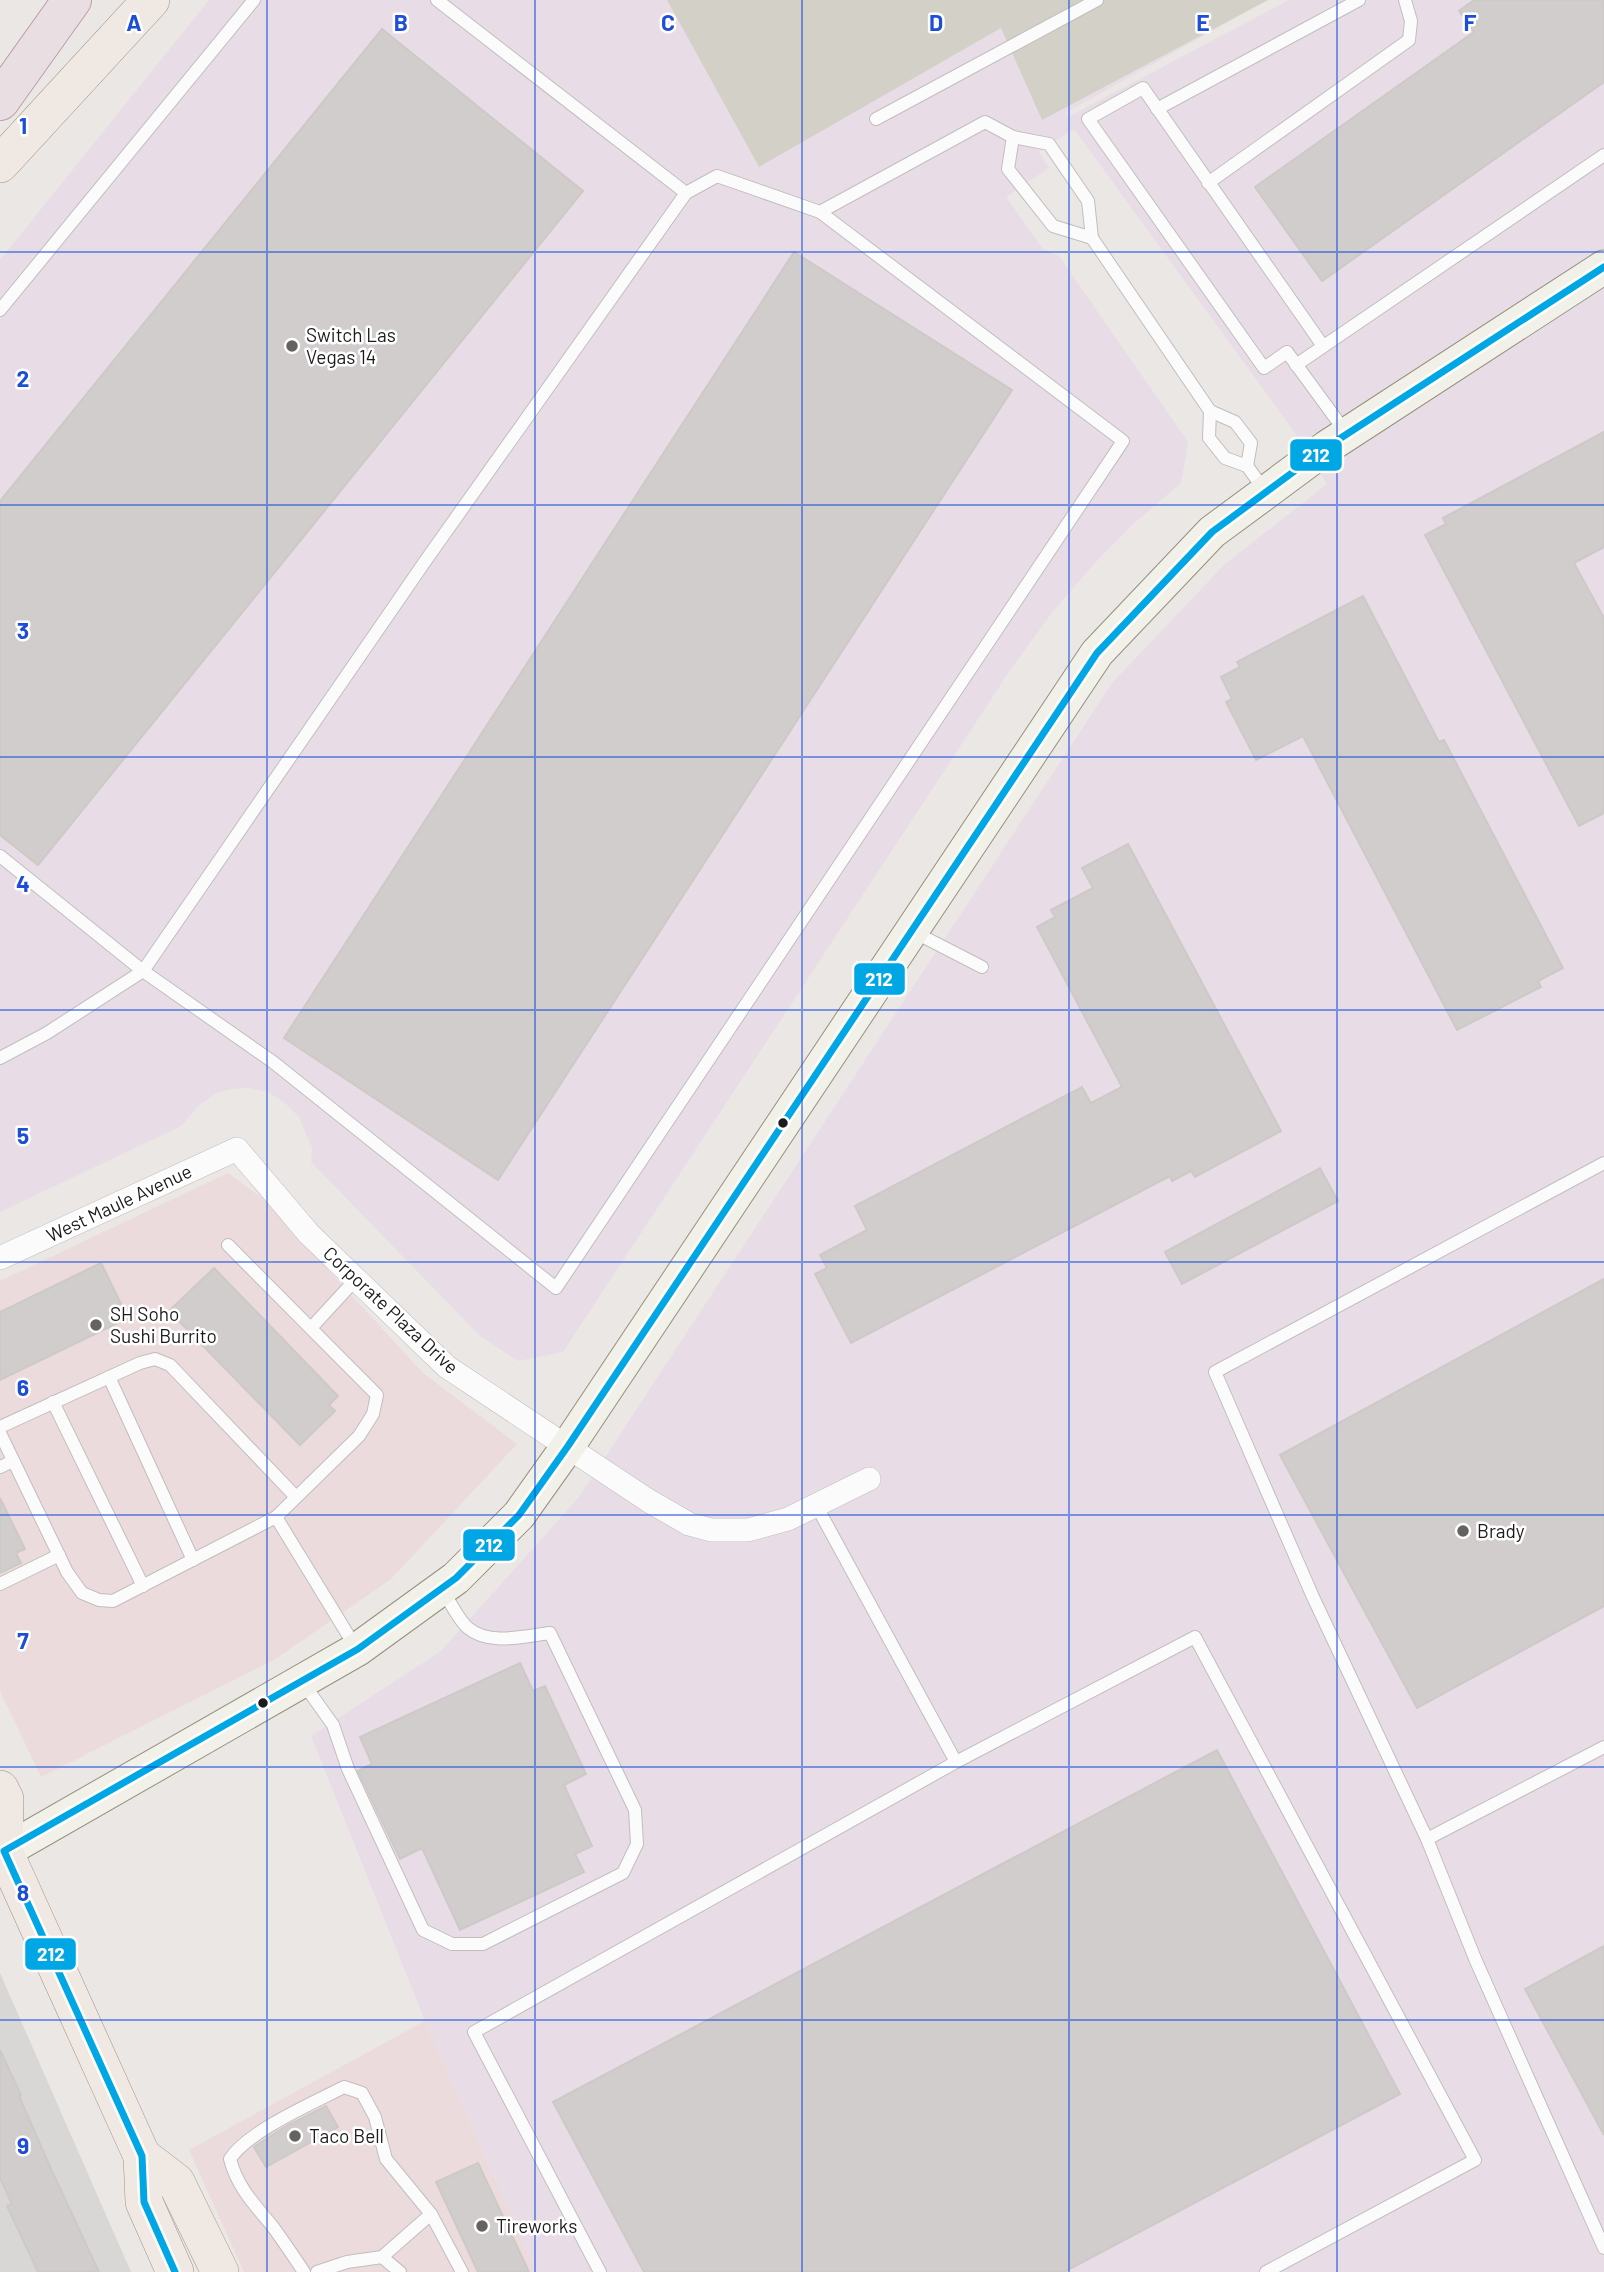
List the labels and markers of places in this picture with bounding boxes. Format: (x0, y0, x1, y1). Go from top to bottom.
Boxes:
place label: Switch Las Vegas 14 (306, 323, 396, 368)
marker: Switch Las Vegas 14 (284, 338, 300, 354)
unlabelled marker (776, 1116, 790, 1130)
place label: SH Soho Sushi Burrito (110, 1302, 217, 1347)
marker: SH Soho Sushi Burrito (88, 1317, 104, 1333)
place label: Brady (1477, 1519, 1525, 1542)
marker: Brady (1455, 1523, 1471, 1539)
unlabelled marker (256, 1696, 270, 1710)
place label: Taco Bell (309, 2124, 384, 2147)
marker: Taco Bell (287, 2128, 303, 2144)
place label: Tireworks (496, 2214, 577, 2237)
marker: Tireworks (474, 2218, 490, 2234)

